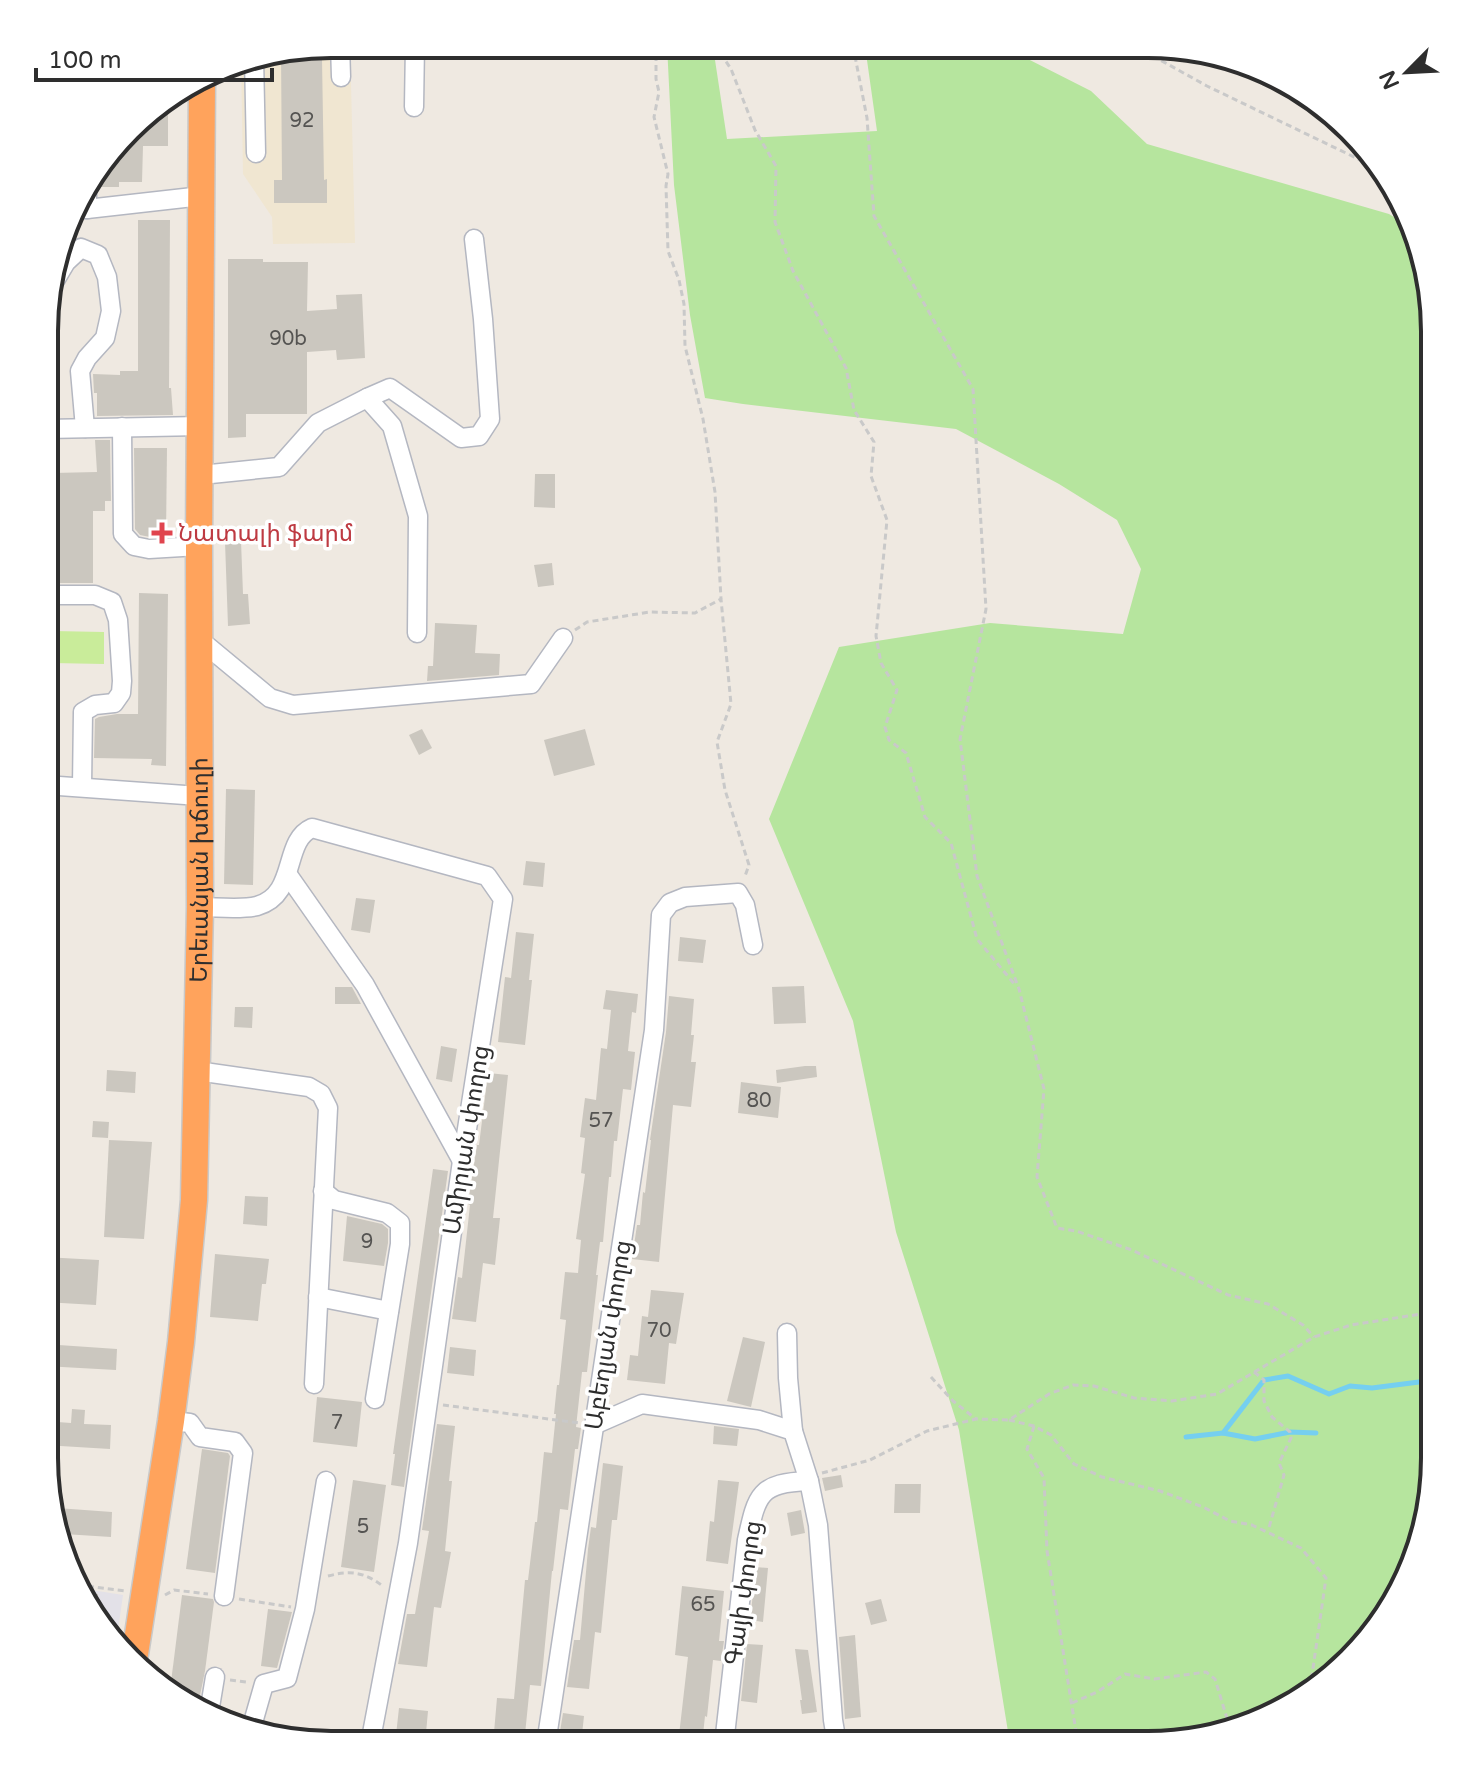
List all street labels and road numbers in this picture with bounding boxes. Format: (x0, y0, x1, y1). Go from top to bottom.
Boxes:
street label: Երեւանյան խճուղի (184, 757, 215, 983)
street label: Ամիրյան փողոց (437, 1043, 496, 1237)
street label: Աբեղյան փողոց (579, 1238, 638, 1432)
street label: Գայի փողոց (719, 1519, 768, 1668)

